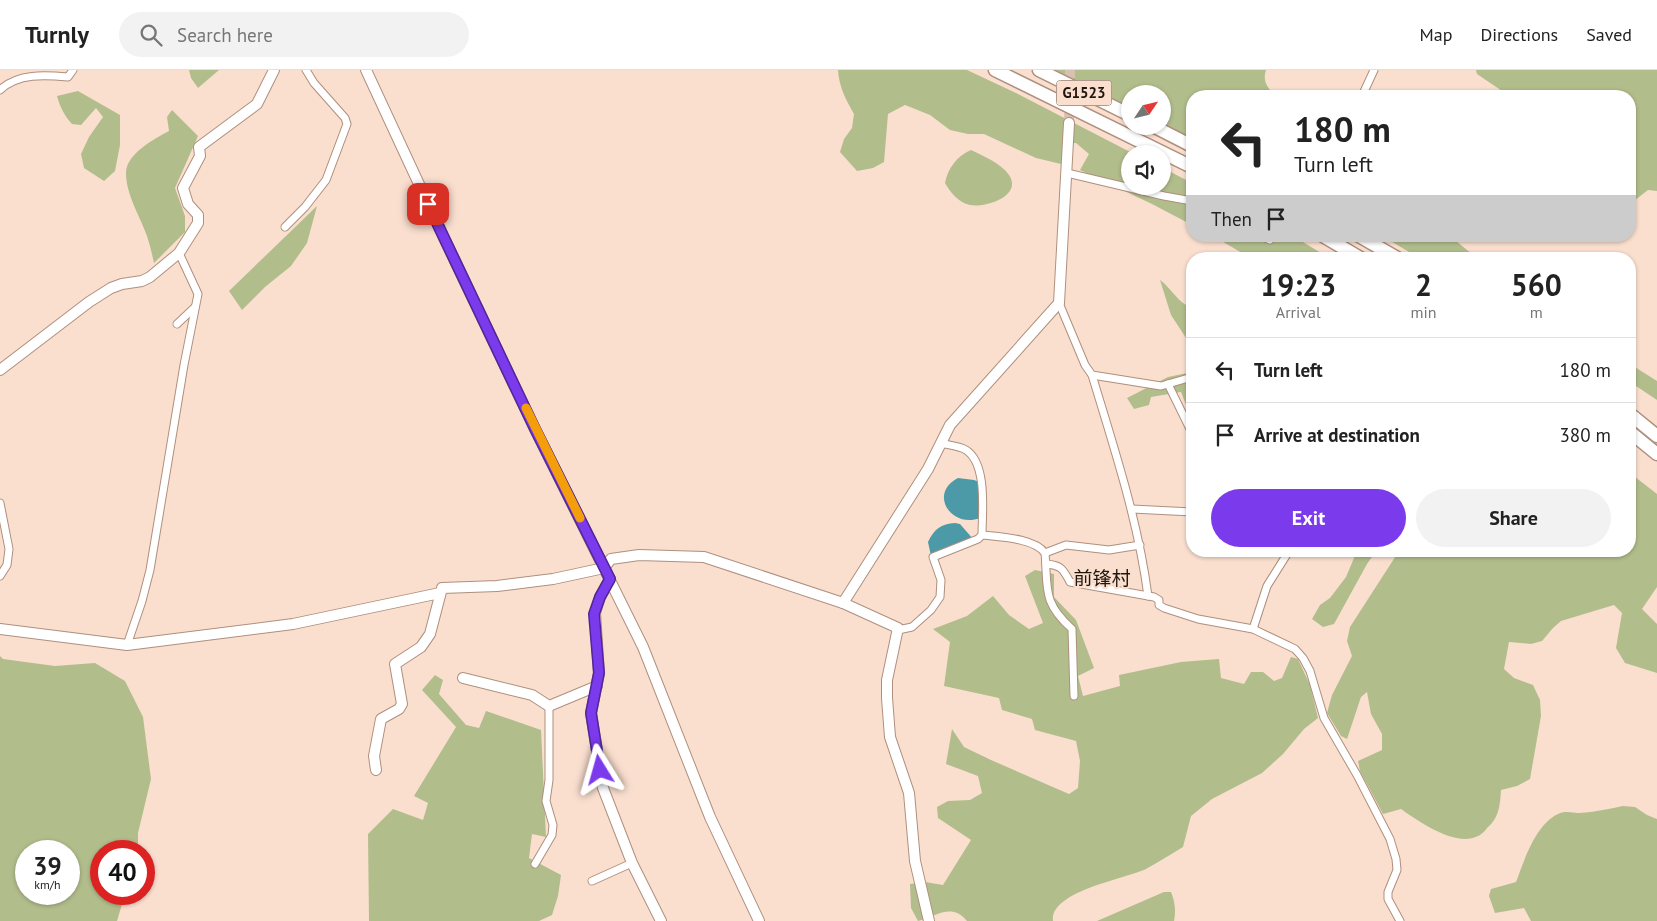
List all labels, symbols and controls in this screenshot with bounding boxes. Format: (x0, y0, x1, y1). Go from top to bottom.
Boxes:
search box (119, 12, 469, 57)
text: Turnly (25, 19, 89, 50)
icon: search (137, 21, 165, 49)
text: Search here (177, 23, 273, 47)
text: Map (1420, 23, 1452, 46)
text: Directions (1480, 23, 1558, 46)
text: Saved (1586, 23, 1632, 46)
road number: G1523 (1056, 80, 1112, 106)
north arrow (1121, 85, 1171, 135)
map controls (1121, 85, 1171, 195)
text: 180 m (1294, 106, 1391, 152)
icon: left (1211, 110, 1276, 175)
button: sound (1121, 145, 1171, 195)
text: Turn left (1294, 150, 1373, 178)
pin (407, 183, 449, 225)
icon: arrive (414, 190, 442, 218)
icon: arrive (1262, 205, 1290, 233)
text: Then (1211, 207, 1252, 231)
text: 19:23 (1260, 265, 1336, 304)
text: 2 (1415, 265, 1432, 304)
text: 560 (1511, 265, 1562, 304)
text: Arrival (1276, 302, 1321, 322)
text: min (1411, 302, 1437, 322)
text: m (1530, 302, 1543, 322)
icon: left (1211, 356, 1239, 384)
text: Turn left (1254, 358, 1323, 382)
text: 180 m (1559, 358, 1611, 382)
icon: arrive (1211, 421, 1239, 449)
text: Arrive at destination (1254, 423, 1420, 447)
text: 380 m (1559, 423, 1611, 447)
button: Exit (1211, 489, 1406, 547)
button: Share (1416, 489, 1611, 547)
district label: 前锋村 (1073, 566, 1131, 590)
position arrow (573, 743, 625, 795)
speed limit sign: 40 (90, 840, 155, 905)
text: 39 (33, 850, 62, 882)
text: km/h (34, 877, 61, 892)

